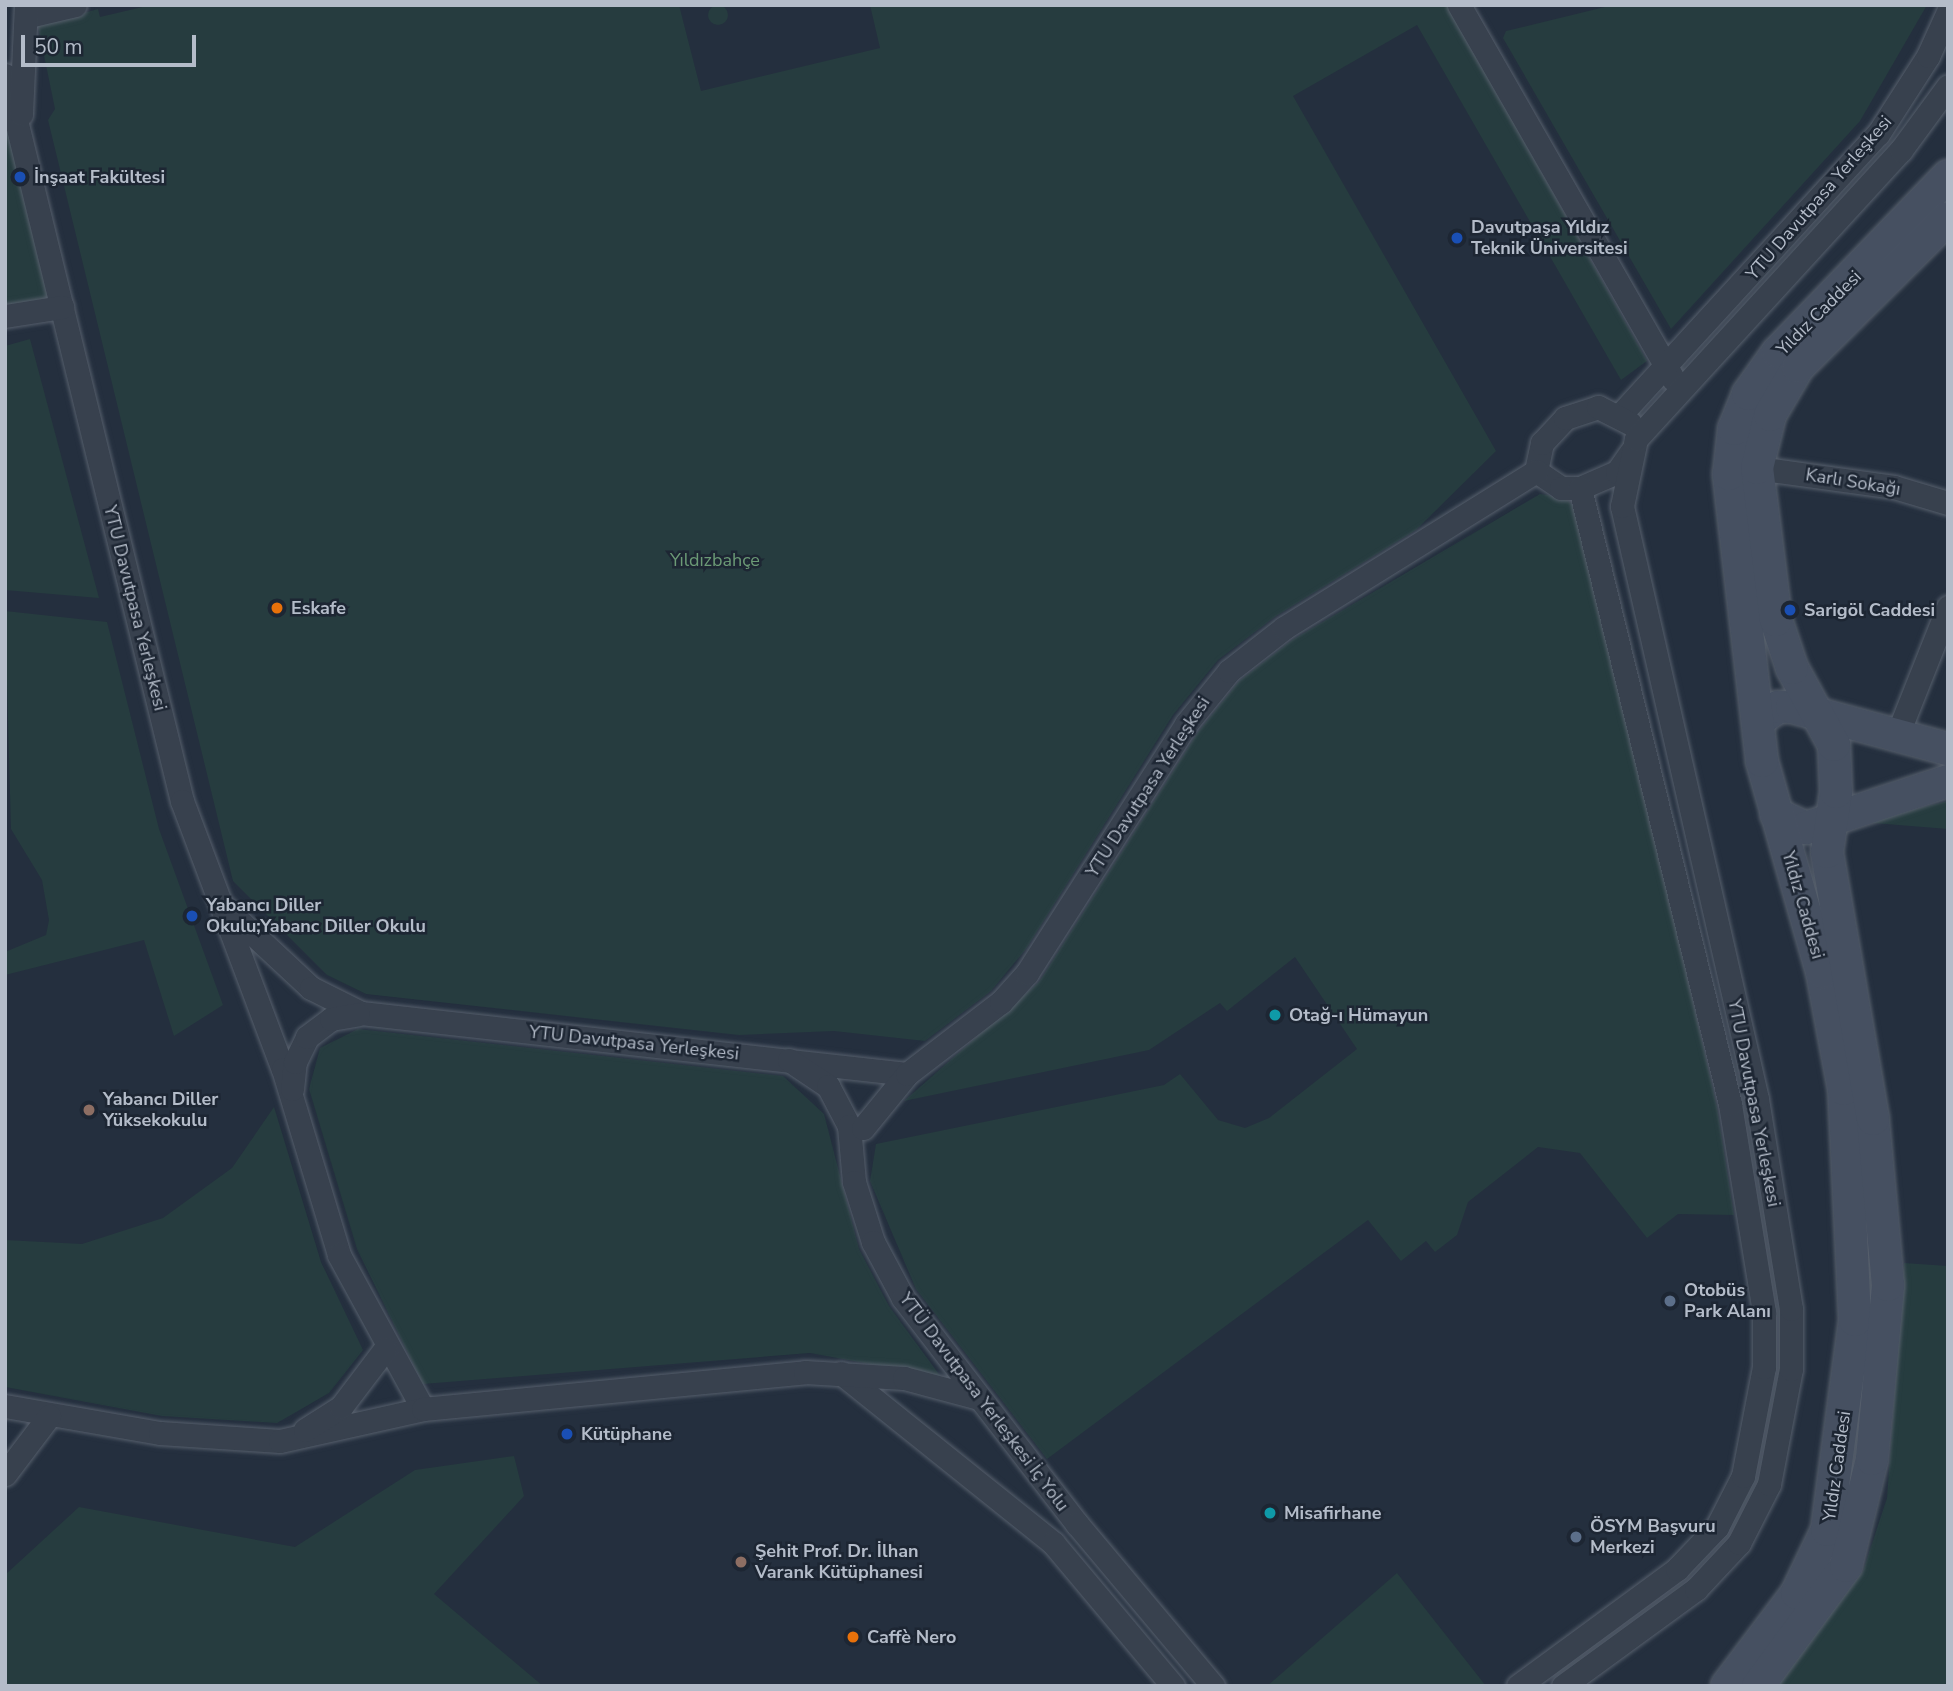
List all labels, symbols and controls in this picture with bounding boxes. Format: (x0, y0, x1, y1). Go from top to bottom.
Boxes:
scale bar (24, 21, 200, 65)
text: 50 m (34, 33, 83, 61)
street label: YTU Davutpasa Yerleşkesi (1742, 111, 1896, 285)
place label: İnşaat Fakültesi (34, 166, 165, 188)
marker: İnşaat Fakültesi (12, 169, 28, 185)
place label: Davutpaşa Yıldız Teknik Üniversitesi (1471, 217, 1628, 260)
marker: Davutpaşa Yıldız Teknik Üniversitesi (1449, 230, 1465, 246)
street label: Yıldız Caddesi (1772, 266, 1866, 360)
street label: Karlı Sokağı (1804, 464, 1902, 500)
street label: YTU Davutpasa Yerleşkesi (99, 503, 171, 713)
park label: Yıldızbahçe (670, 549, 760, 571)
place label: Eskafe (291, 597, 346, 619)
place label: Sarigöl Caddesi (1804, 599, 1935, 621)
marker: Eskafe (269, 600, 285, 616)
marker: Sarigöl Caddesi (1782, 602, 1798, 618)
street label: YTU Davutpasa Yerleşkesi (1082, 693, 1214, 881)
street label: Yıldız Caddesi (1777, 849, 1829, 961)
place label: Yabancı Diller Okulu;Yabanc Diller Okulu (206, 895, 426, 937)
marker: Yabancı Diller Okulu;Yabanc Diller Okulu (184, 908, 200, 924)
street label: YTU Davutpasa Yerleşkesi (1723, 997, 1785, 1209)
place label: Otağ-ı Hümayun (1289, 1004, 1428, 1026)
marker: Otağ-ı Hümayun (1267, 1007, 1283, 1023)
street label: YTU Davutpasa Yerleşkesi (528, 1021, 740, 1065)
place label: Yabancı Diller Yüksekokulu (103, 1089, 218, 1132)
marker: Yabancı Diller Yüksekokulu (81, 1102, 97, 1118)
place label: Otobüs Park Alanı (1684, 1280, 1771, 1322)
street label: YTÜ Davutpasa Yerleşkesi İç Yolu (895, 1289, 1073, 1515)
marker: Otobüs Park Alanı (1662, 1293, 1678, 1309)
street label: Yıldız Caddesi (1819, 1409, 1855, 1523)
place label: Kütüphane (581, 1423, 672, 1445)
marker: Kütüphane (559, 1426, 575, 1442)
place label: Misafirhane (1284, 1502, 1382, 1524)
marker: Misafirhane (1262, 1505, 1278, 1521)
place label: ÖSYM Başvuru Merkezi (1590, 1516, 1716, 1558)
marker: ÖSYM Başvuru Merkezi (1568, 1529, 1584, 1545)
place label: Şehit Prof. Dr. İlhan Varank Kütüphanesi (755, 1541, 923, 1584)
marker: Şehit Prof. Dr. İlhan Varank Kütüphanesi (733, 1554, 749, 1570)
place label: Caffè Nero (867, 1626, 956, 1648)
marker: Caffè Nero (845, 1629, 861, 1645)

